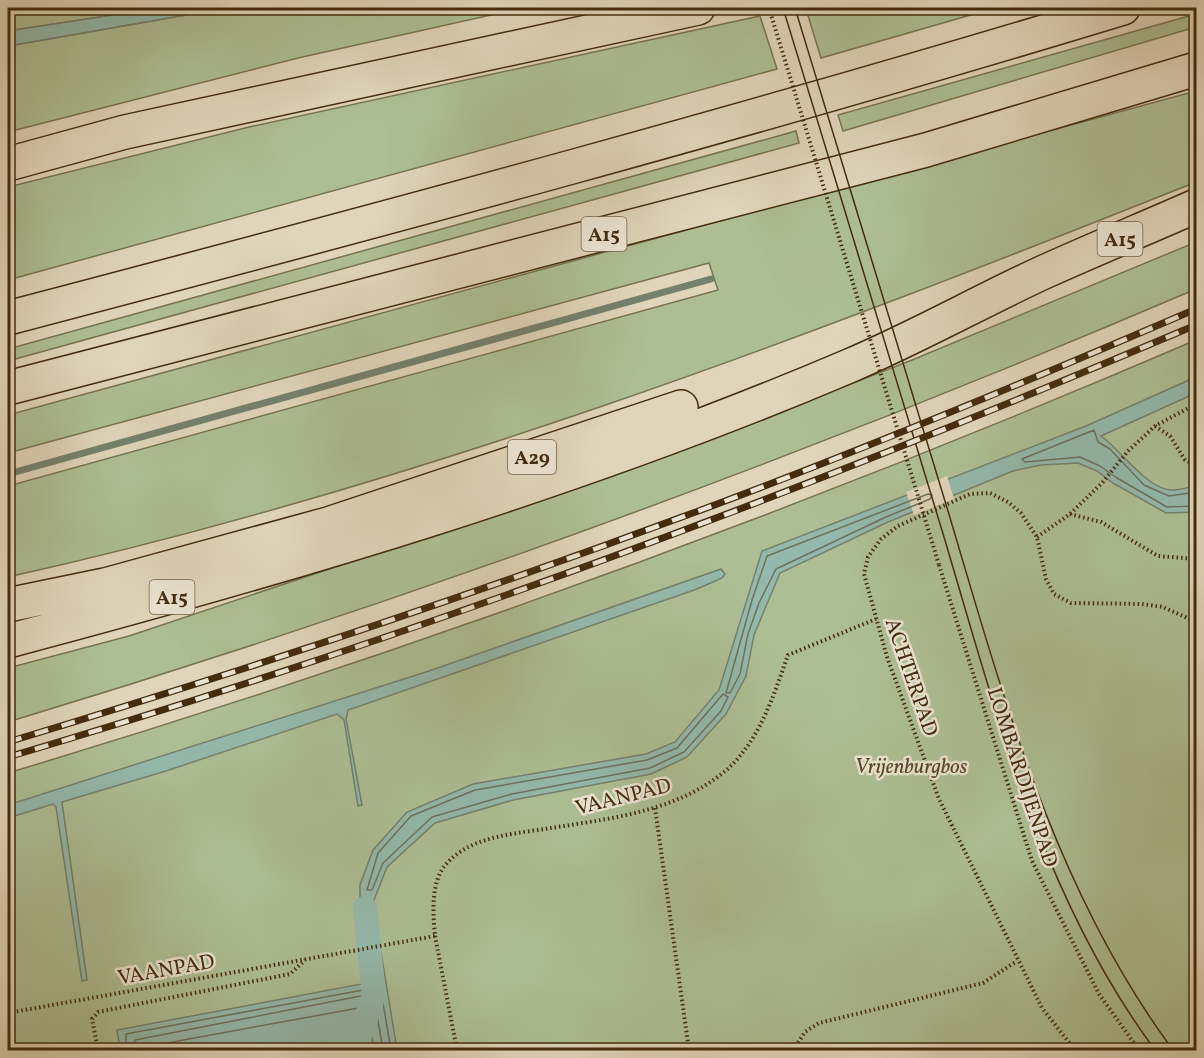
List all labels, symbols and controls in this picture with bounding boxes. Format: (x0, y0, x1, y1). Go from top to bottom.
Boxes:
road number: A15 (582, 217, 626, 251)
road number: A15 (1098, 222, 1142, 256)
road number: A29 (508, 440, 556, 474)
road number: A15 (150, 580, 195, 614)
street label: ACHTERPAD (877, 614, 944, 741)
street label: LOMBARDIJENPAD (979, 684, 1064, 871)
park label: Vrijenburgbos (855, 753, 968, 782)
street label: VAANPAD (572, 772, 674, 823)
street label: VAANPAD (115, 948, 217, 993)

